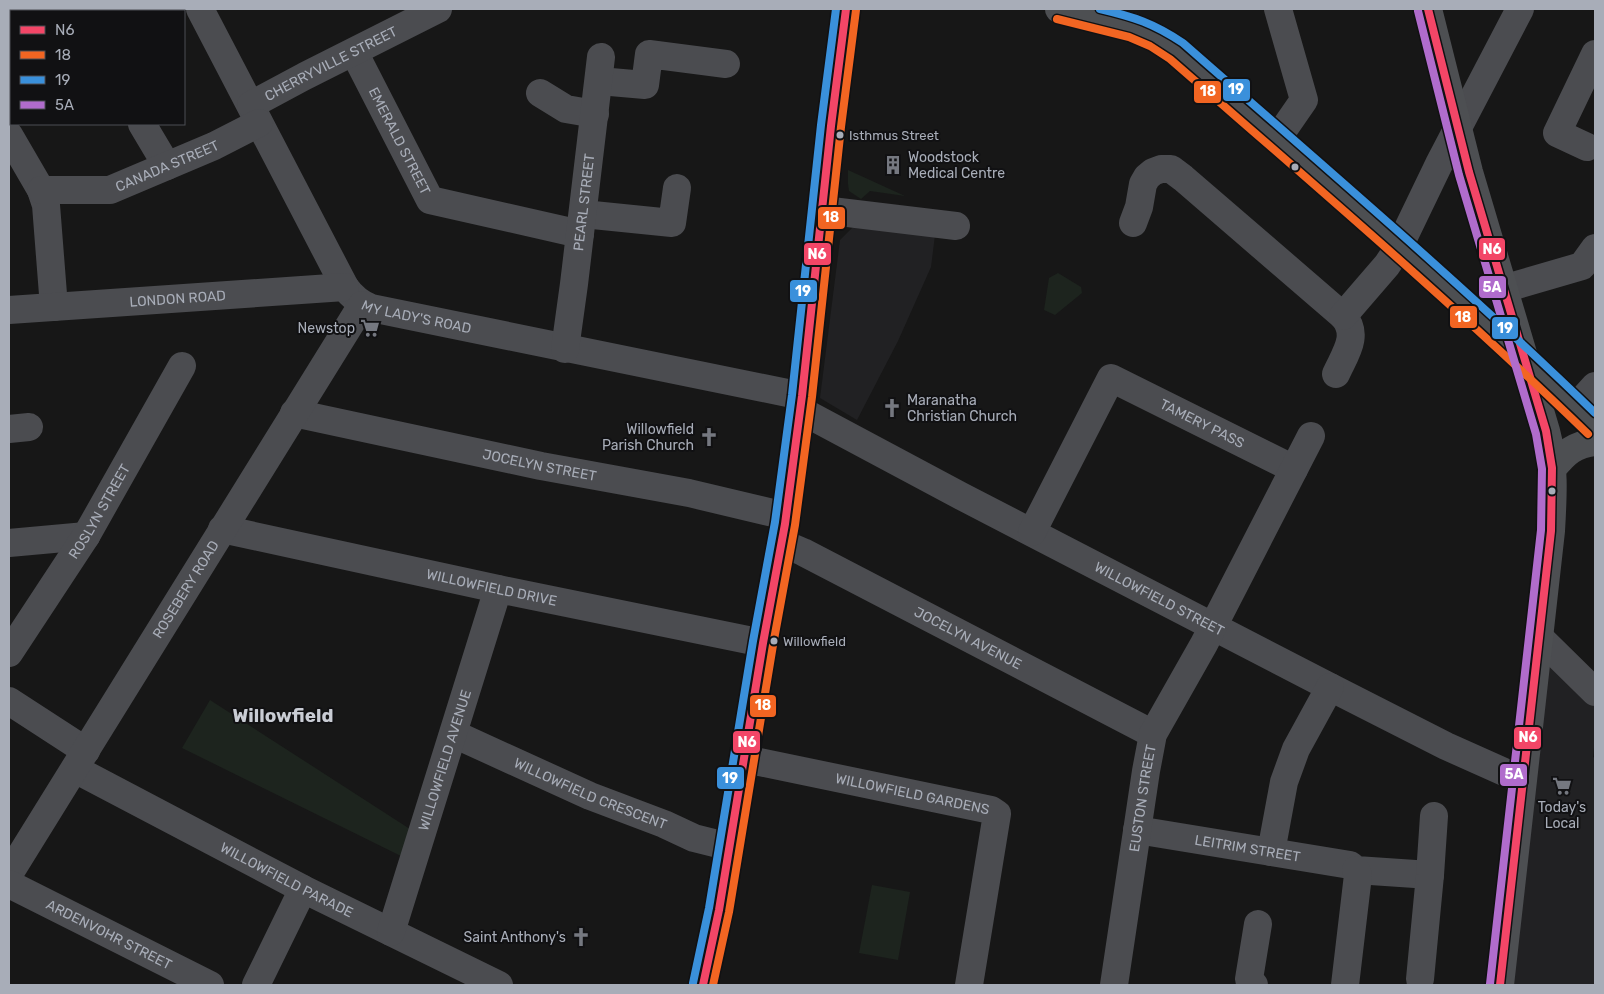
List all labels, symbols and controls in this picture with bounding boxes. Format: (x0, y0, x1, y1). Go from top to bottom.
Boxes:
legend (10, 10, 185, 125)
text: N6 (55, 21, 74, 39)
street label: CHERRYVILLE STREET (262, 23, 400, 105)
text: 18 (55, 46, 71, 64)
text: 19 (55, 71, 70, 89)
line badge: 19 (1222, 78, 1251, 102)
line badge: 18 (1193, 80, 1222, 104)
text: 19 (1228, 81, 1244, 98)
text: 18 (1200, 83, 1216, 100)
street label: EMERALD STREET (365, 85, 434, 198)
text: 5A (55, 96, 74, 114)
place label: Isthmus Street (849, 128, 939, 143)
marker: Isthmus Street (835, 130, 845, 140)
street label: CANADA STREET (113, 137, 222, 196)
place label: Woodstock Medical Centre (908, 149, 1005, 182)
street label: PEARL STREET (570, 153, 598, 252)
building icon: Woodstock Medical Centre (882, 154, 904, 176)
unlabelled marker (1290, 162, 1300, 172)
line badge: 18 (817, 206, 846, 230)
text: 18 (823, 209, 839, 226)
line badge: N6 (1478, 237, 1506, 261)
text: N6 (1482, 241, 1502, 258)
line badge: N6 (803, 242, 832, 266)
text: N6 (807, 246, 827, 263)
line badge: 5A (1478, 275, 1507, 299)
line badge: 19 (789, 279, 818, 303)
text: 5A (1482, 279, 1502, 296)
text: 19 (795, 283, 811, 300)
street label: LONDON ROAD (129, 287, 227, 311)
street label: MY LADY'S ROAD (359, 297, 473, 337)
line badge: 18 (1449, 305, 1478, 329)
text: 18 (1455, 309, 1471, 326)
line badge: 19 (1491, 316, 1519, 340)
supermarket icon: Newstop (359, 317, 381, 339)
place label: Newstop (298, 320, 355, 337)
text: 19 (1497, 320, 1513, 337)
place label: Maranatha Christian Church (907, 392, 1017, 425)
street label: TAMERY PASS (1157, 396, 1247, 452)
church icon: Maranatha Christian Church (881, 397, 903, 419)
place label: Willowfield Parish Church (602, 421, 694, 454)
church icon: Willowfield Parish Church (698, 426, 720, 448)
street label: JOCELYN STREET (481, 446, 598, 485)
street label: ROSLYN STREET (65, 461, 134, 562)
unlabelled marker (1547, 486, 1557, 496)
street label: ROSEBERY ROAD (149, 537, 223, 642)
street label: WILLOWFIELD STREET (1092, 559, 1227, 640)
street label: WILLOWFIELD DRIVE (425, 566, 558, 610)
street label: JOCELYN AVENUE (911, 603, 1025, 673)
place label: Willowfield (783, 634, 846, 649)
marker: Willowfield (769, 636, 779, 646)
street label: WILLOWFIELD AVENUE (415, 688, 475, 833)
line badge: 18 (749, 694, 777, 718)
text: 18 (755, 697, 771, 714)
district label: Willowfield (233, 704, 333, 727)
line badge: N6 (1513, 726, 1542, 750)
text: N6 (1518, 729, 1538, 746)
line badge: N6 (732, 730, 761, 754)
text: N6 (737, 734, 757, 751)
street label: EUSTON STREET (1126, 743, 1160, 853)
street label: WILLOWFIELD CRESCENT (511, 754, 669, 833)
line badge: 5A (1499, 763, 1528, 787)
line badge: 19 (716, 766, 745, 790)
text: 5A (1504, 766, 1524, 783)
text: 19 (722, 770, 738, 787)
street label: WILLOWFIELD GARDENS (834, 770, 991, 819)
supermarket icon: Today's Local (1551, 775, 1573, 797)
place label: Today's Local (1538, 799, 1586, 832)
street label: LEITRIM STREET (1193, 832, 1302, 866)
street label: WILLOWFIELD PARADE (217, 839, 356, 921)
street label: ARDENVOHR STREET (43, 896, 175, 973)
church icon: Saint Anthony's (570, 926, 592, 948)
place label: Saint Anthony's (464, 929, 566, 946)

